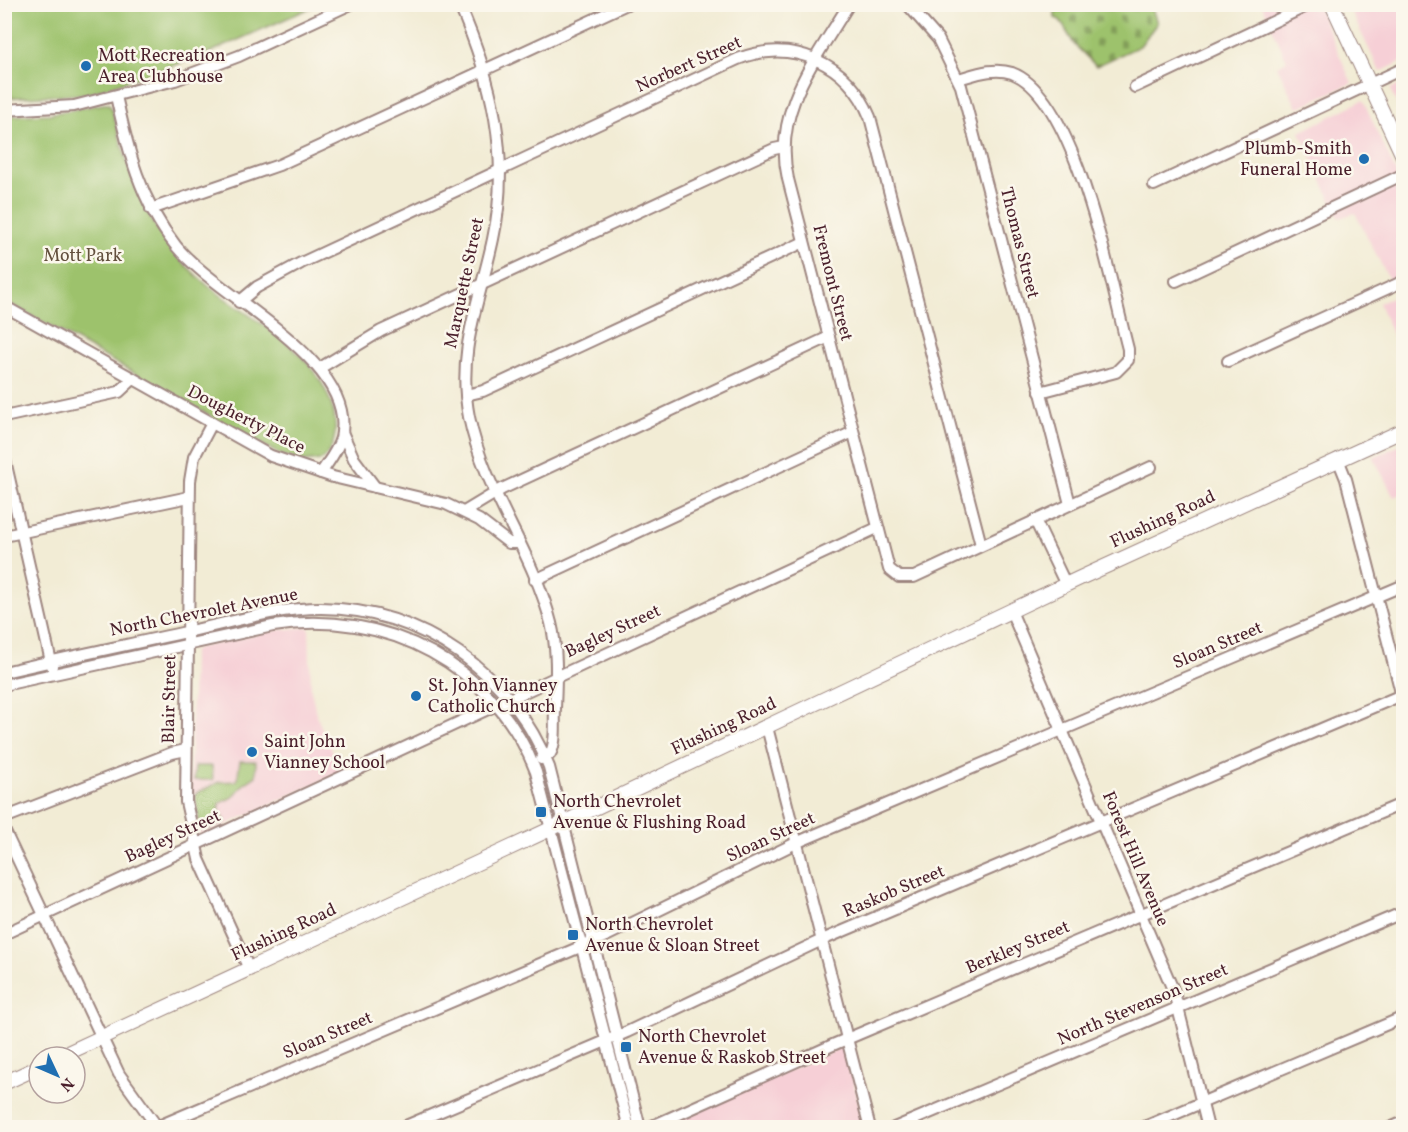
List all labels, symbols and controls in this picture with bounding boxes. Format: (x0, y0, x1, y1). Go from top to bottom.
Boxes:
street label: Norbert Street (632, 30, 746, 100)
place label: Mott Recreation Area Clubhouse (98, 44, 226, 90)
marker: Mott Recreation Area Clubhouse (79, 59, 93, 73)
place label: Plumb-Smith Funeral Home (1240, 137, 1352, 183)
marker: Plumb-Smith Funeral Home (1357, 152, 1371, 166)
street label: Thomas Street (993, 185, 1045, 301)
street label: Marquette Street (439, 215, 491, 351)
street label: Fremont Street (805, 222, 859, 344)
park label: Mott Park (44, 244, 123, 269)
street label: Dougherty Place (183, 379, 309, 461)
street label: Flushing Road (1106, 485, 1220, 555)
street label: North Chevrolet Avenue (108, 582, 300, 644)
street label: Bagley Street (561, 599, 665, 665)
street label: Sloan Street (1169, 616, 1267, 676)
street label: Blair Street (157, 654, 183, 744)
place label: St. John Vianney Catholic Church (428, 674, 558, 720)
marker: St. John Vianney Catholic Church (409, 689, 423, 703)
street label: Flushing Road (667, 692, 781, 762)
place label: Saint John Vianney School (264, 730, 385, 776)
marker: Saint John Vianney School (245, 745, 259, 759)
street label: Forest Hill Avenue (1095, 788, 1175, 930)
place label: North Chevrolet Avenue & Flushing Road (553, 790, 746, 836)
street label: Bagley Street (121, 804, 225, 870)
marker: North Chevrolet Avenue & Flushing Road (534, 805, 548, 819)
street label: Sloan Street (722, 807, 820, 869)
street label: Raskob Street (839, 859, 949, 925)
street label: Flushing Road (227, 898, 341, 968)
place label: North Chevrolet Avenue & Sloan Street (585, 913, 760, 959)
street label: Berkley Street (962, 915, 1074, 981)
marker: North Chevrolet Avenue & Sloan Street (566, 928, 580, 942)
street label: North Stevenson Street (1054, 958, 1232, 1052)
street label: Sloan Street (279, 1006, 377, 1066)
place label: North Chevrolet Avenue & Raskob Street (638, 1025, 826, 1071)
marker: North Chevrolet Avenue & Raskob Street (619, 1040, 633, 1054)
north arrow (27, 1045, 87, 1105)
text: N (54, 1072, 78, 1096)

